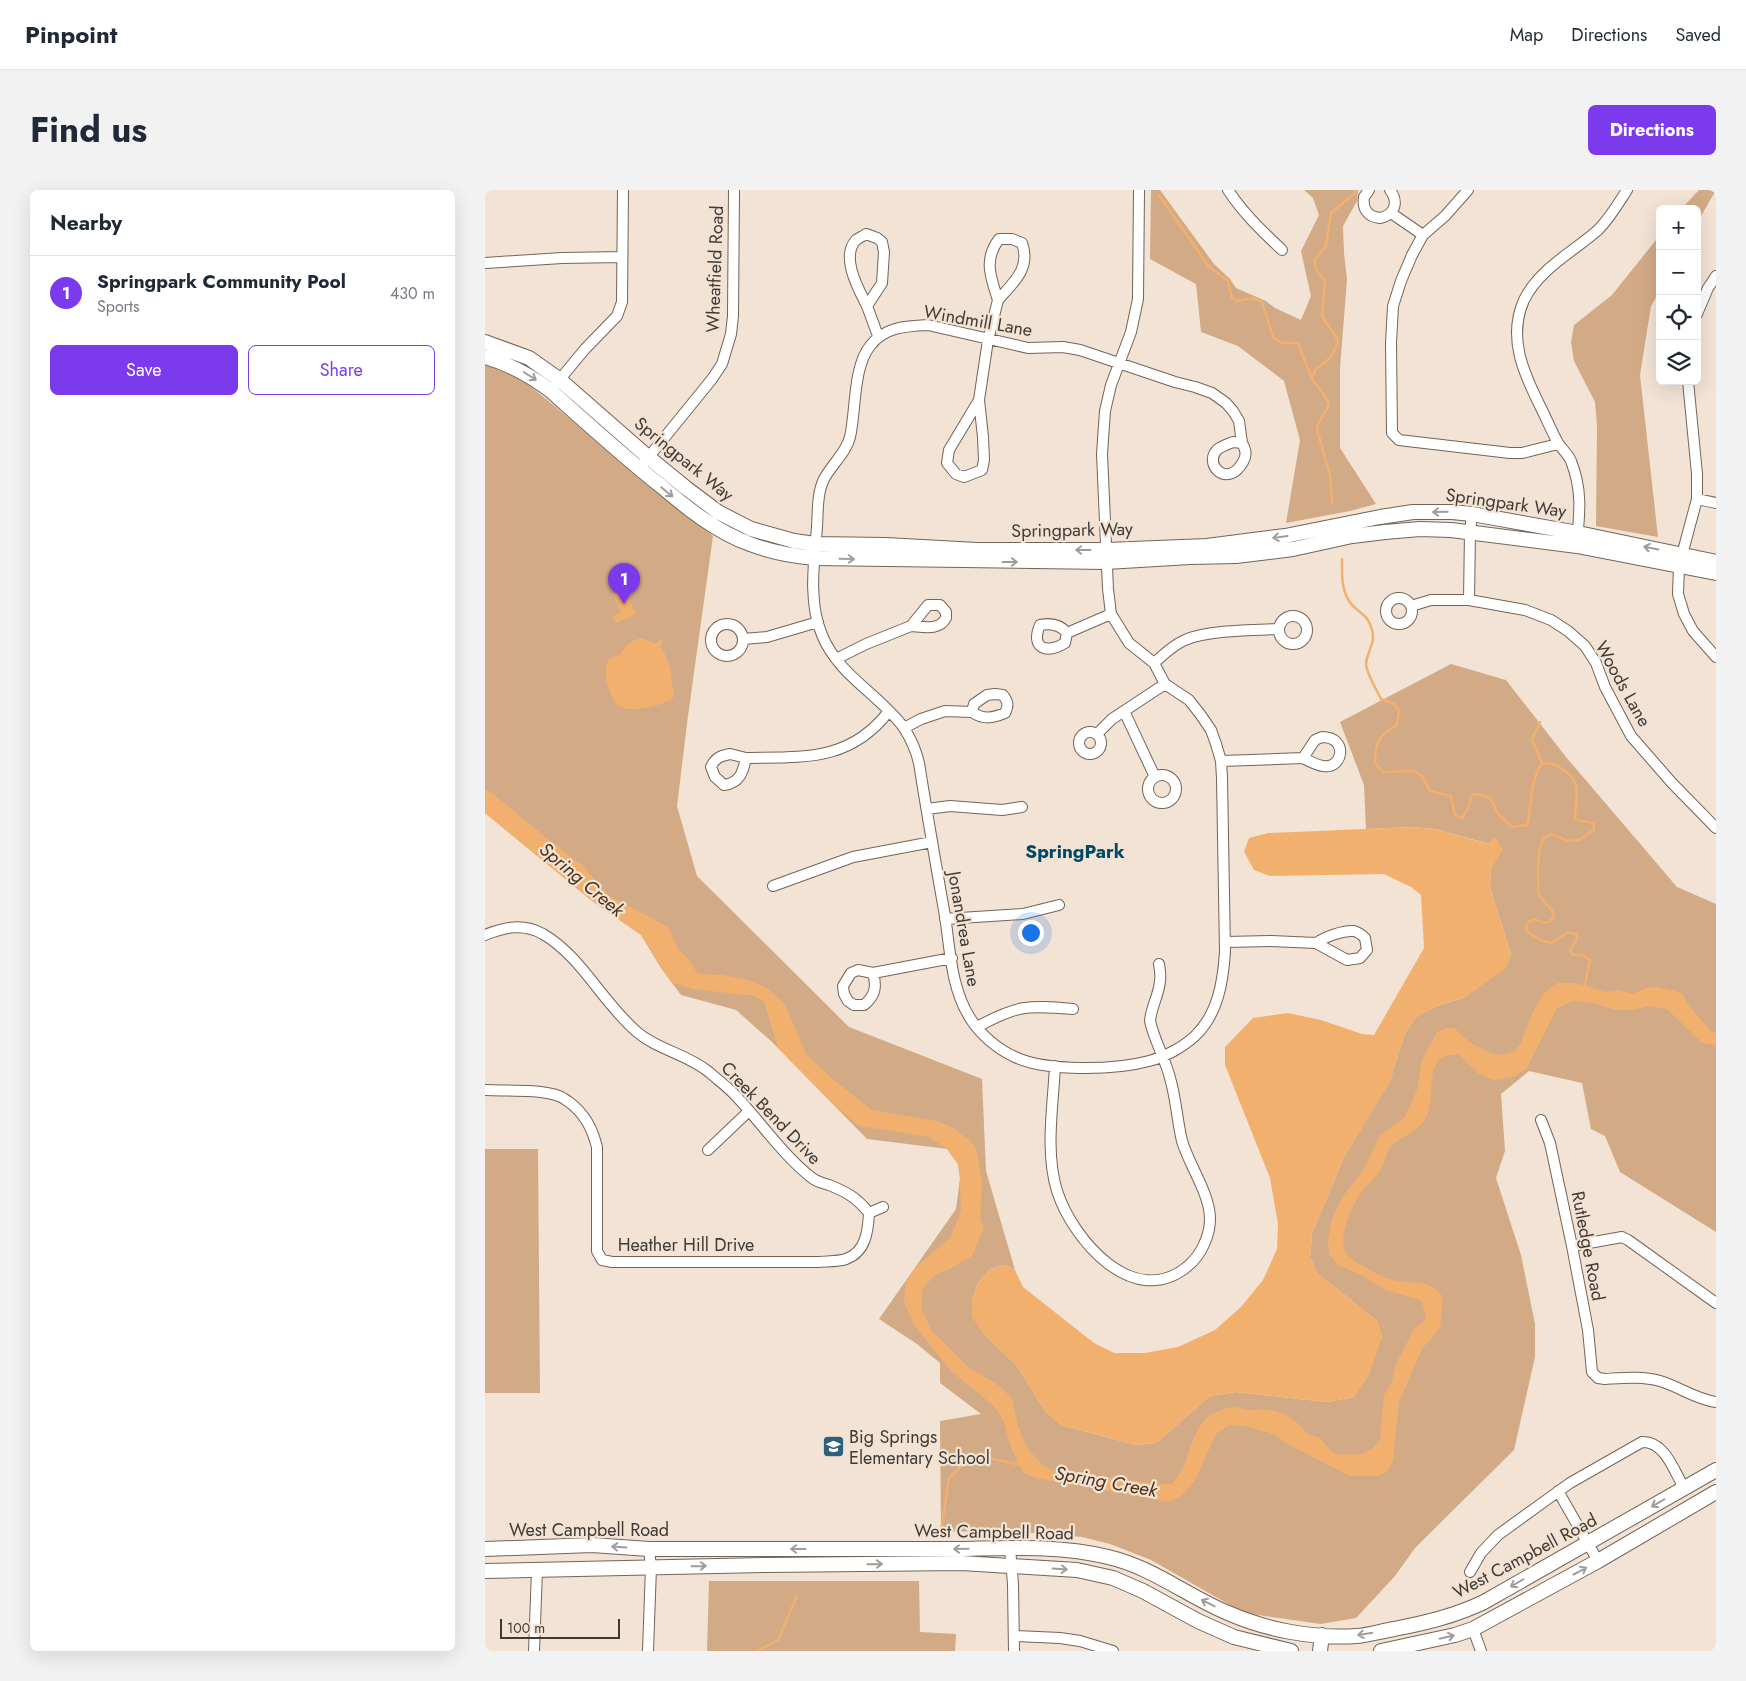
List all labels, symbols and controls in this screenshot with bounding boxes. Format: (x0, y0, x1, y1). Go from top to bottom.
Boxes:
text: Pinpoint (25, 17, 117, 52)
text: Map (1510, 22, 1543, 48)
text: Directions (1571, 22, 1647, 48)
text: Saved (1675, 22, 1721, 48)
text: Find us (30, 105, 147, 155)
button: Directions (1588, 105, 1716, 155)
street label: Wheatfield Road (700, 205, 730, 333)
map controls (1656, 205, 1701, 385)
button: + (1656, 205, 1701, 250)
text: Nearby (50, 208, 122, 238)
button: − (1656, 250, 1701, 295)
text: Springpark Community Pool (97, 268, 346, 295)
text: 1 (62, 282, 70, 305)
text: 430 m (390, 282, 435, 305)
text: Sports (97, 295, 139, 318)
button: locate (1656, 295, 1701, 340)
street label: Windmill Lane (922, 299, 1034, 343)
button: layers (1656, 340, 1701, 385)
button: Save (50, 345, 238, 395)
button: Share (248, 345, 435, 395)
one-way arrow (522, 371, 536, 381)
street label: Springpark Way (629, 411, 739, 507)
street label: Springpark Way (1444, 482, 1568, 524)
one-way arrow (661, 486, 674, 497)
one-way arrow (1432, 507, 1448, 517)
street label: Springpark Way (1011, 516, 1133, 544)
one-way arrow (1272, 532, 1288, 542)
one-way arrow (1644, 543, 1660, 553)
one-way arrow (1075, 545, 1092, 555)
one-way arrow (839, 554, 855, 564)
one-way arrow (1002, 557, 1018, 567)
pin: 1 (608, 563, 640, 604)
street label: Woods Lane (1589, 636, 1657, 732)
water label: Spring Creek (533, 836, 631, 924)
district label: SpringPark (1025, 838, 1125, 865)
street label: Jonandrea Lane (941, 867, 987, 989)
your location (1018, 920, 1044, 946)
street label: Creek Bend Drive (715, 1056, 827, 1170)
street label: Rutledge Road (1565, 1189, 1611, 1303)
street label: Heather Hill Drive (618, 1232, 754, 1258)
place label: Big Springs Elementary School (849, 1424, 990, 1471)
school or university icon: Big Springs Elementary School (821, 1435, 845, 1459)
water label: Spring Creek (1053, 1459, 1160, 1504)
one-way arrow (1651, 1498, 1666, 1508)
street label: West Campbell Road (1448, 1507, 1602, 1605)
street label: West Campbell Road (509, 1517, 669, 1543)
street label: West Campbell Road (914, 1518, 1074, 1546)
one-way arrow (611, 1543, 627, 1552)
one-way arrow (791, 1544, 807, 1554)
one-way arrow (953, 1544, 970, 1554)
one-way arrow (866, 1559, 883, 1569)
one-way arrow (691, 1562, 707, 1571)
one-way arrow (1052, 1564, 1068, 1573)
one-way arrow (1572, 1566, 1586, 1576)
one-way arrow (1510, 1579, 1525, 1588)
one-way arrow (1200, 1598, 1215, 1608)
scale bar (500, 1616, 620, 1639)
text: 100 m (507, 1618, 545, 1638)
one-way arrow (1357, 1630, 1373, 1640)
one-way arrow (1439, 1632, 1455, 1641)

